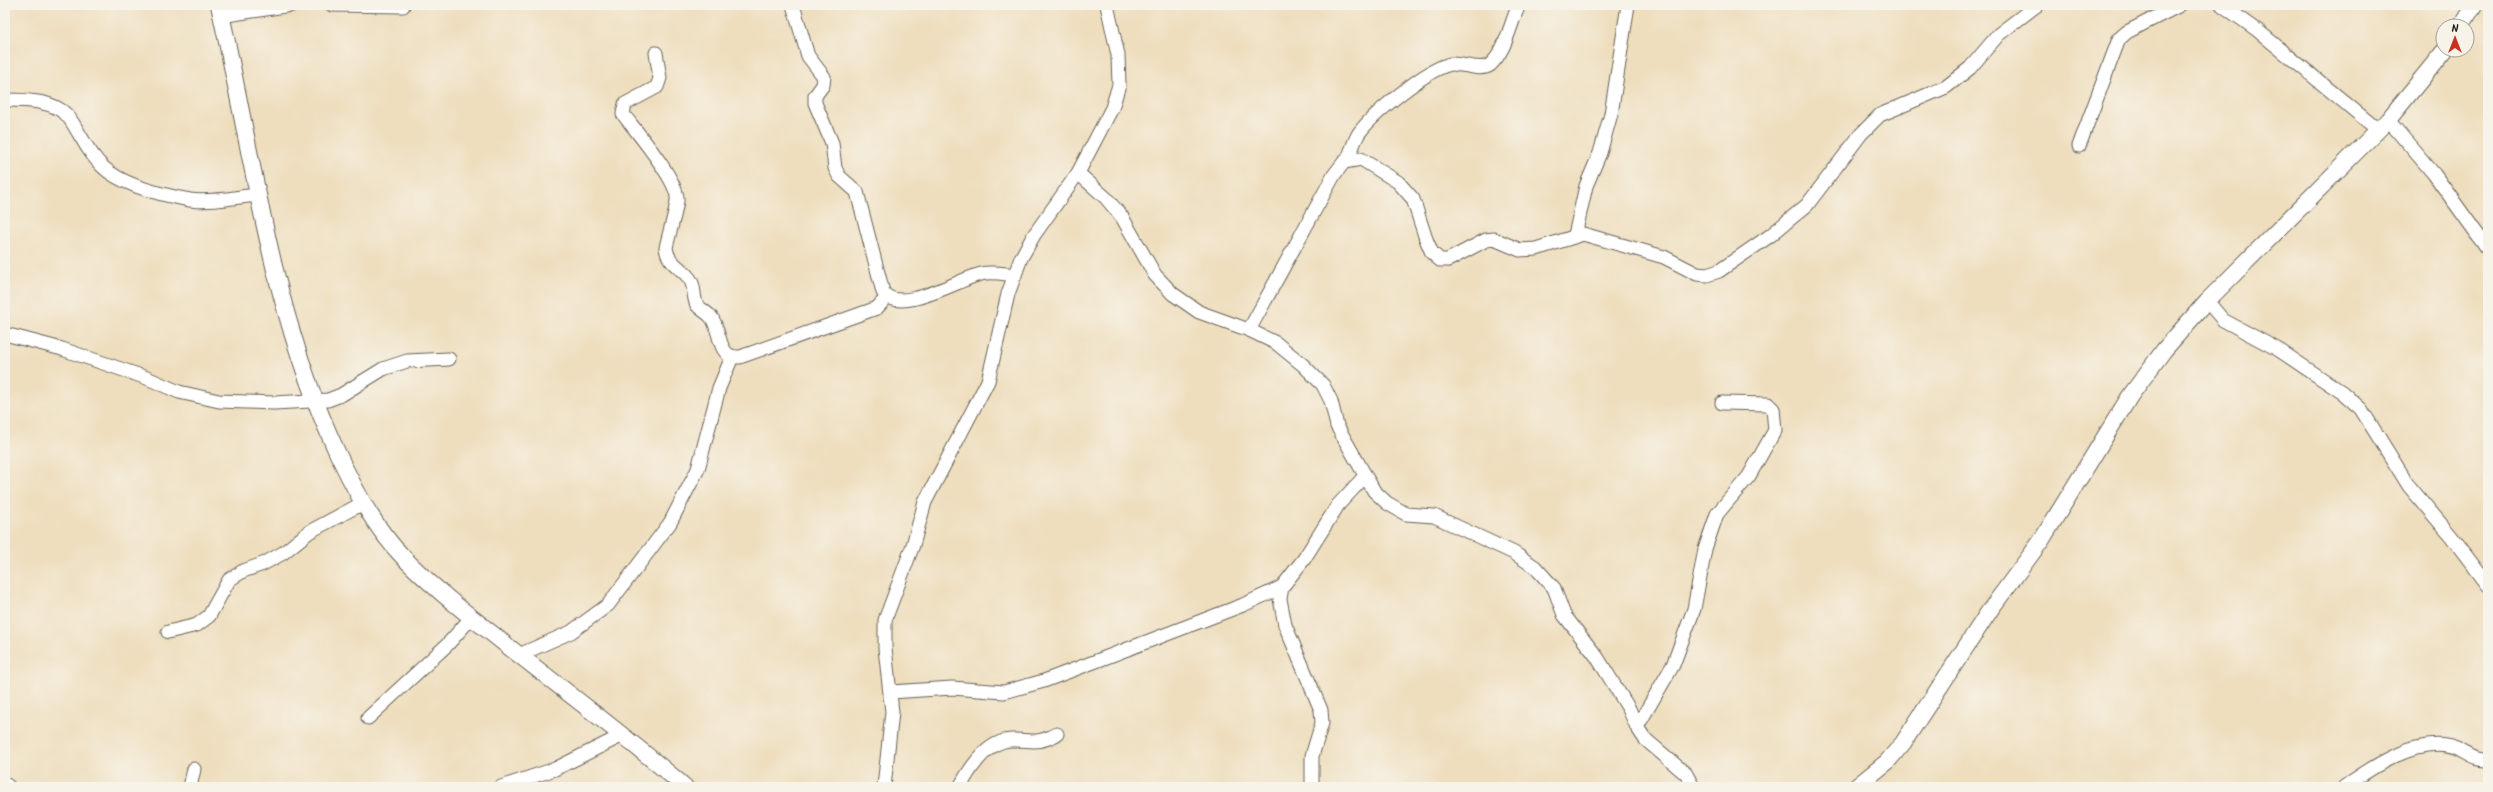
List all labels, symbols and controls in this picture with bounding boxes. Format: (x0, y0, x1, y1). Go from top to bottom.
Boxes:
north arrow (2435, 18, 2475, 58)
text: N (2452, 20, 2459, 38)

